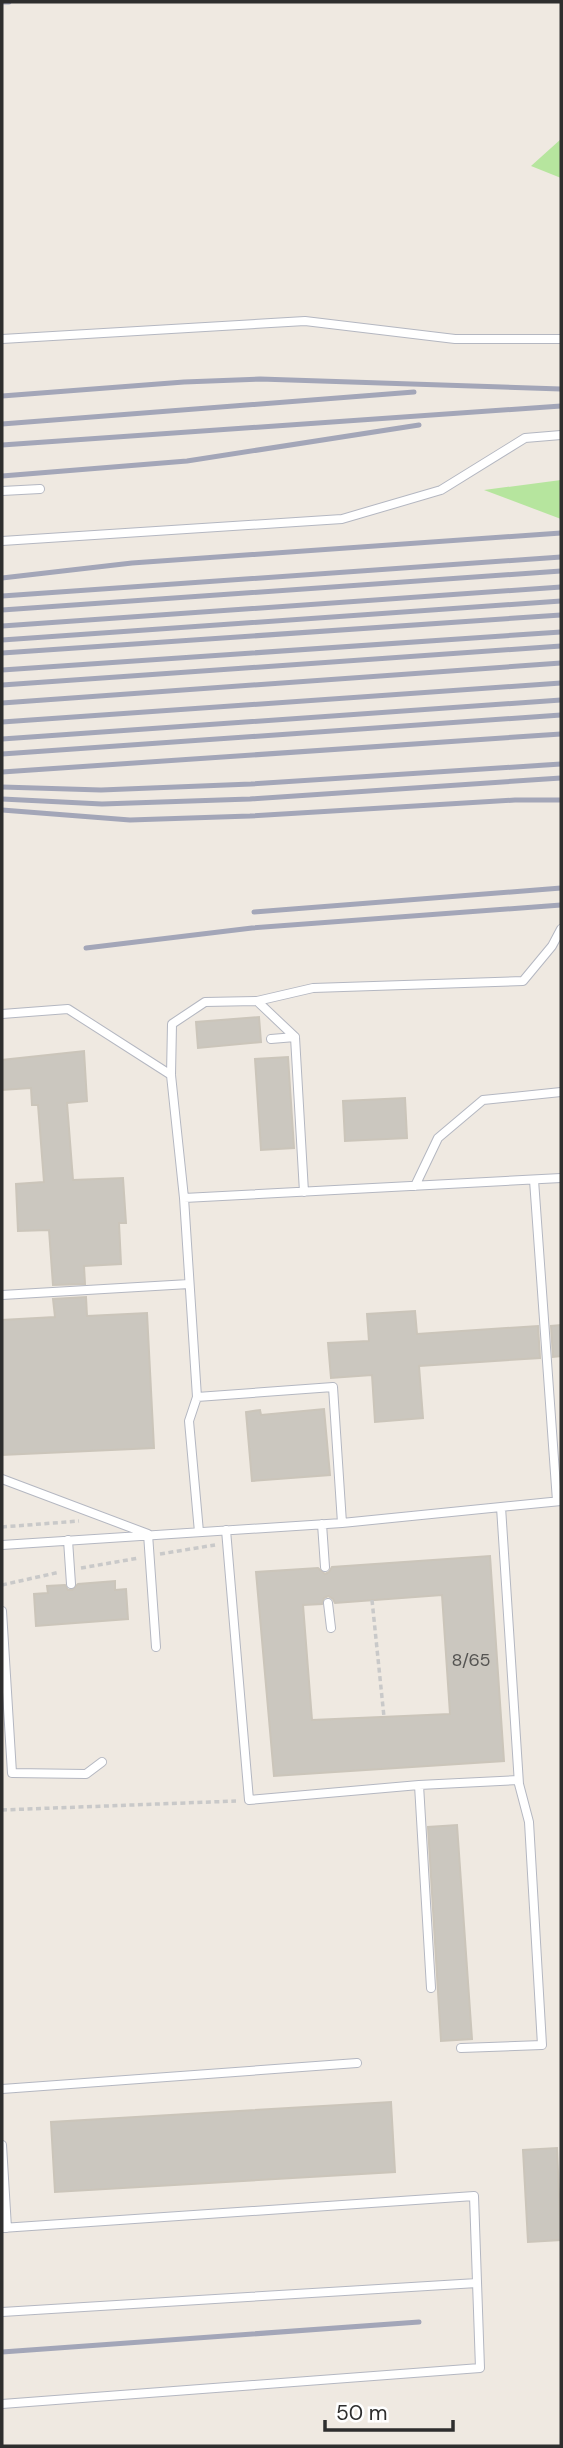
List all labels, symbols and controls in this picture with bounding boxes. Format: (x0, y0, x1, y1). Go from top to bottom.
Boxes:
house number: 8/65 (452, 1648, 490, 1672)
scale bar (325, 2388, 453, 2432)
text: 50 m (336, 2399, 387, 2427)

